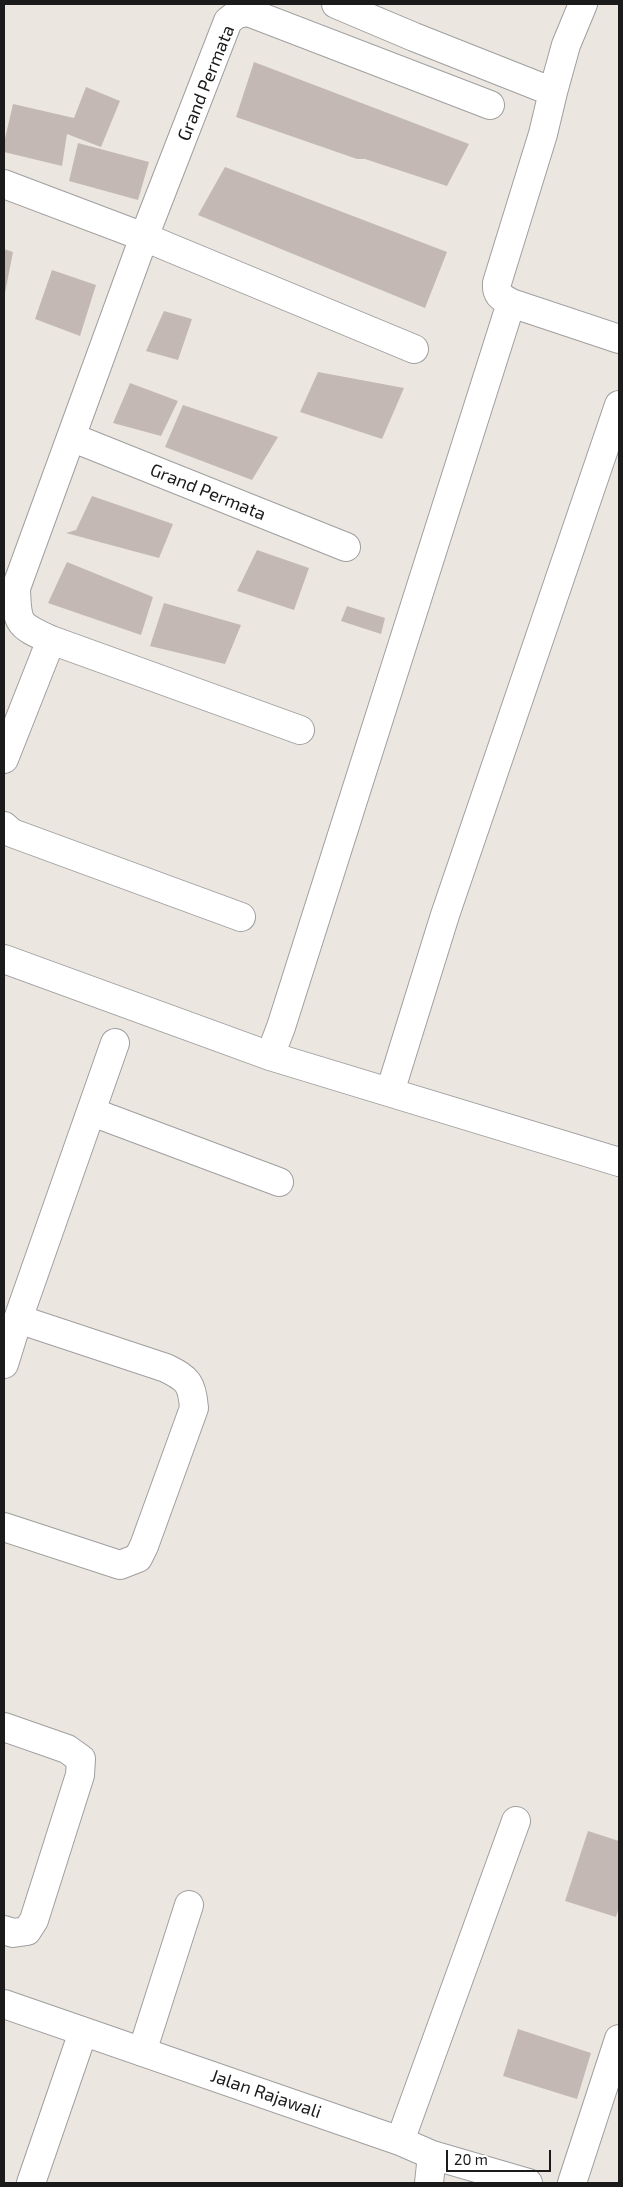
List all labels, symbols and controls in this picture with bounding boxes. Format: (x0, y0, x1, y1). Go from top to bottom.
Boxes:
street label: Grand Permata (173, 22, 239, 144)
street label: Grand Permata (147, 459, 269, 525)
street label: Jalan Rajawali (208, 2065, 324, 2123)
scale bar (448, 2140, 553, 2172)
text: 20 m (454, 2150, 488, 2168)

